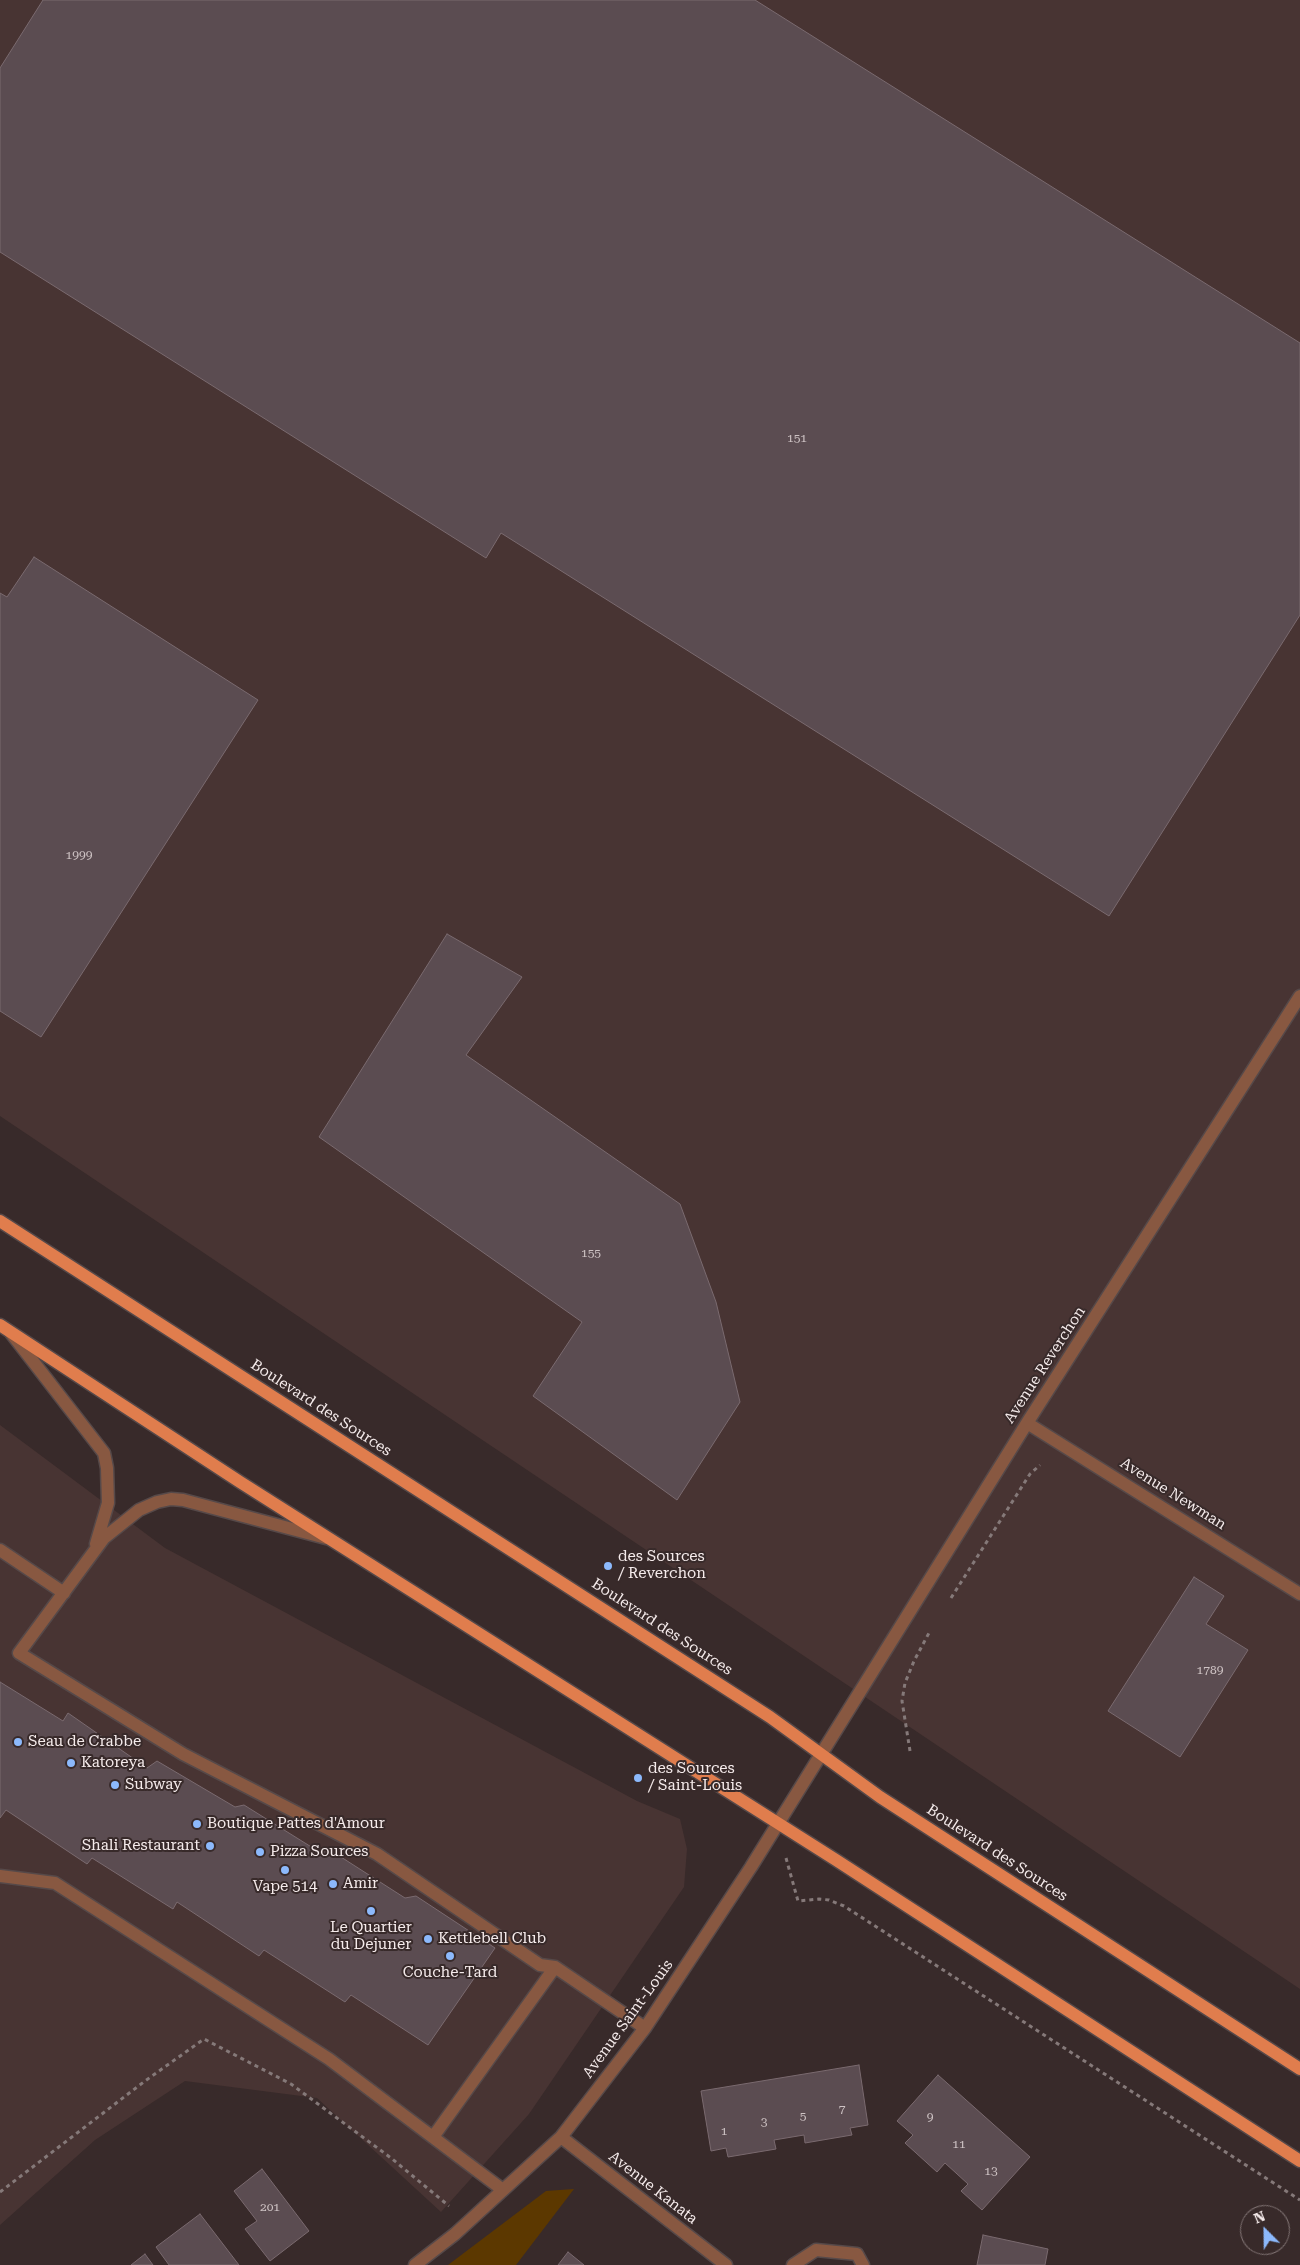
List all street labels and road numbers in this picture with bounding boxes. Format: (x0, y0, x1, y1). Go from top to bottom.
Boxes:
street label: Avenue Reverchon (1001, 1303, 1089, 1427)
street label: Boulevard des Sources (247, 1356, 395, 1460)
street label: Avenue Newman (1117, 1454, 1229, 1534)
street label: Boulevard des Sources (588, 1575, 736, 1679)
street label: Boulevard des Sources (923, 1801, 1071, 1905)
street label: Avenue Saint-Louis (579, 1956, 677, 2082)
street label: Avenue Kanata (605, 2148, 701, 2228)

